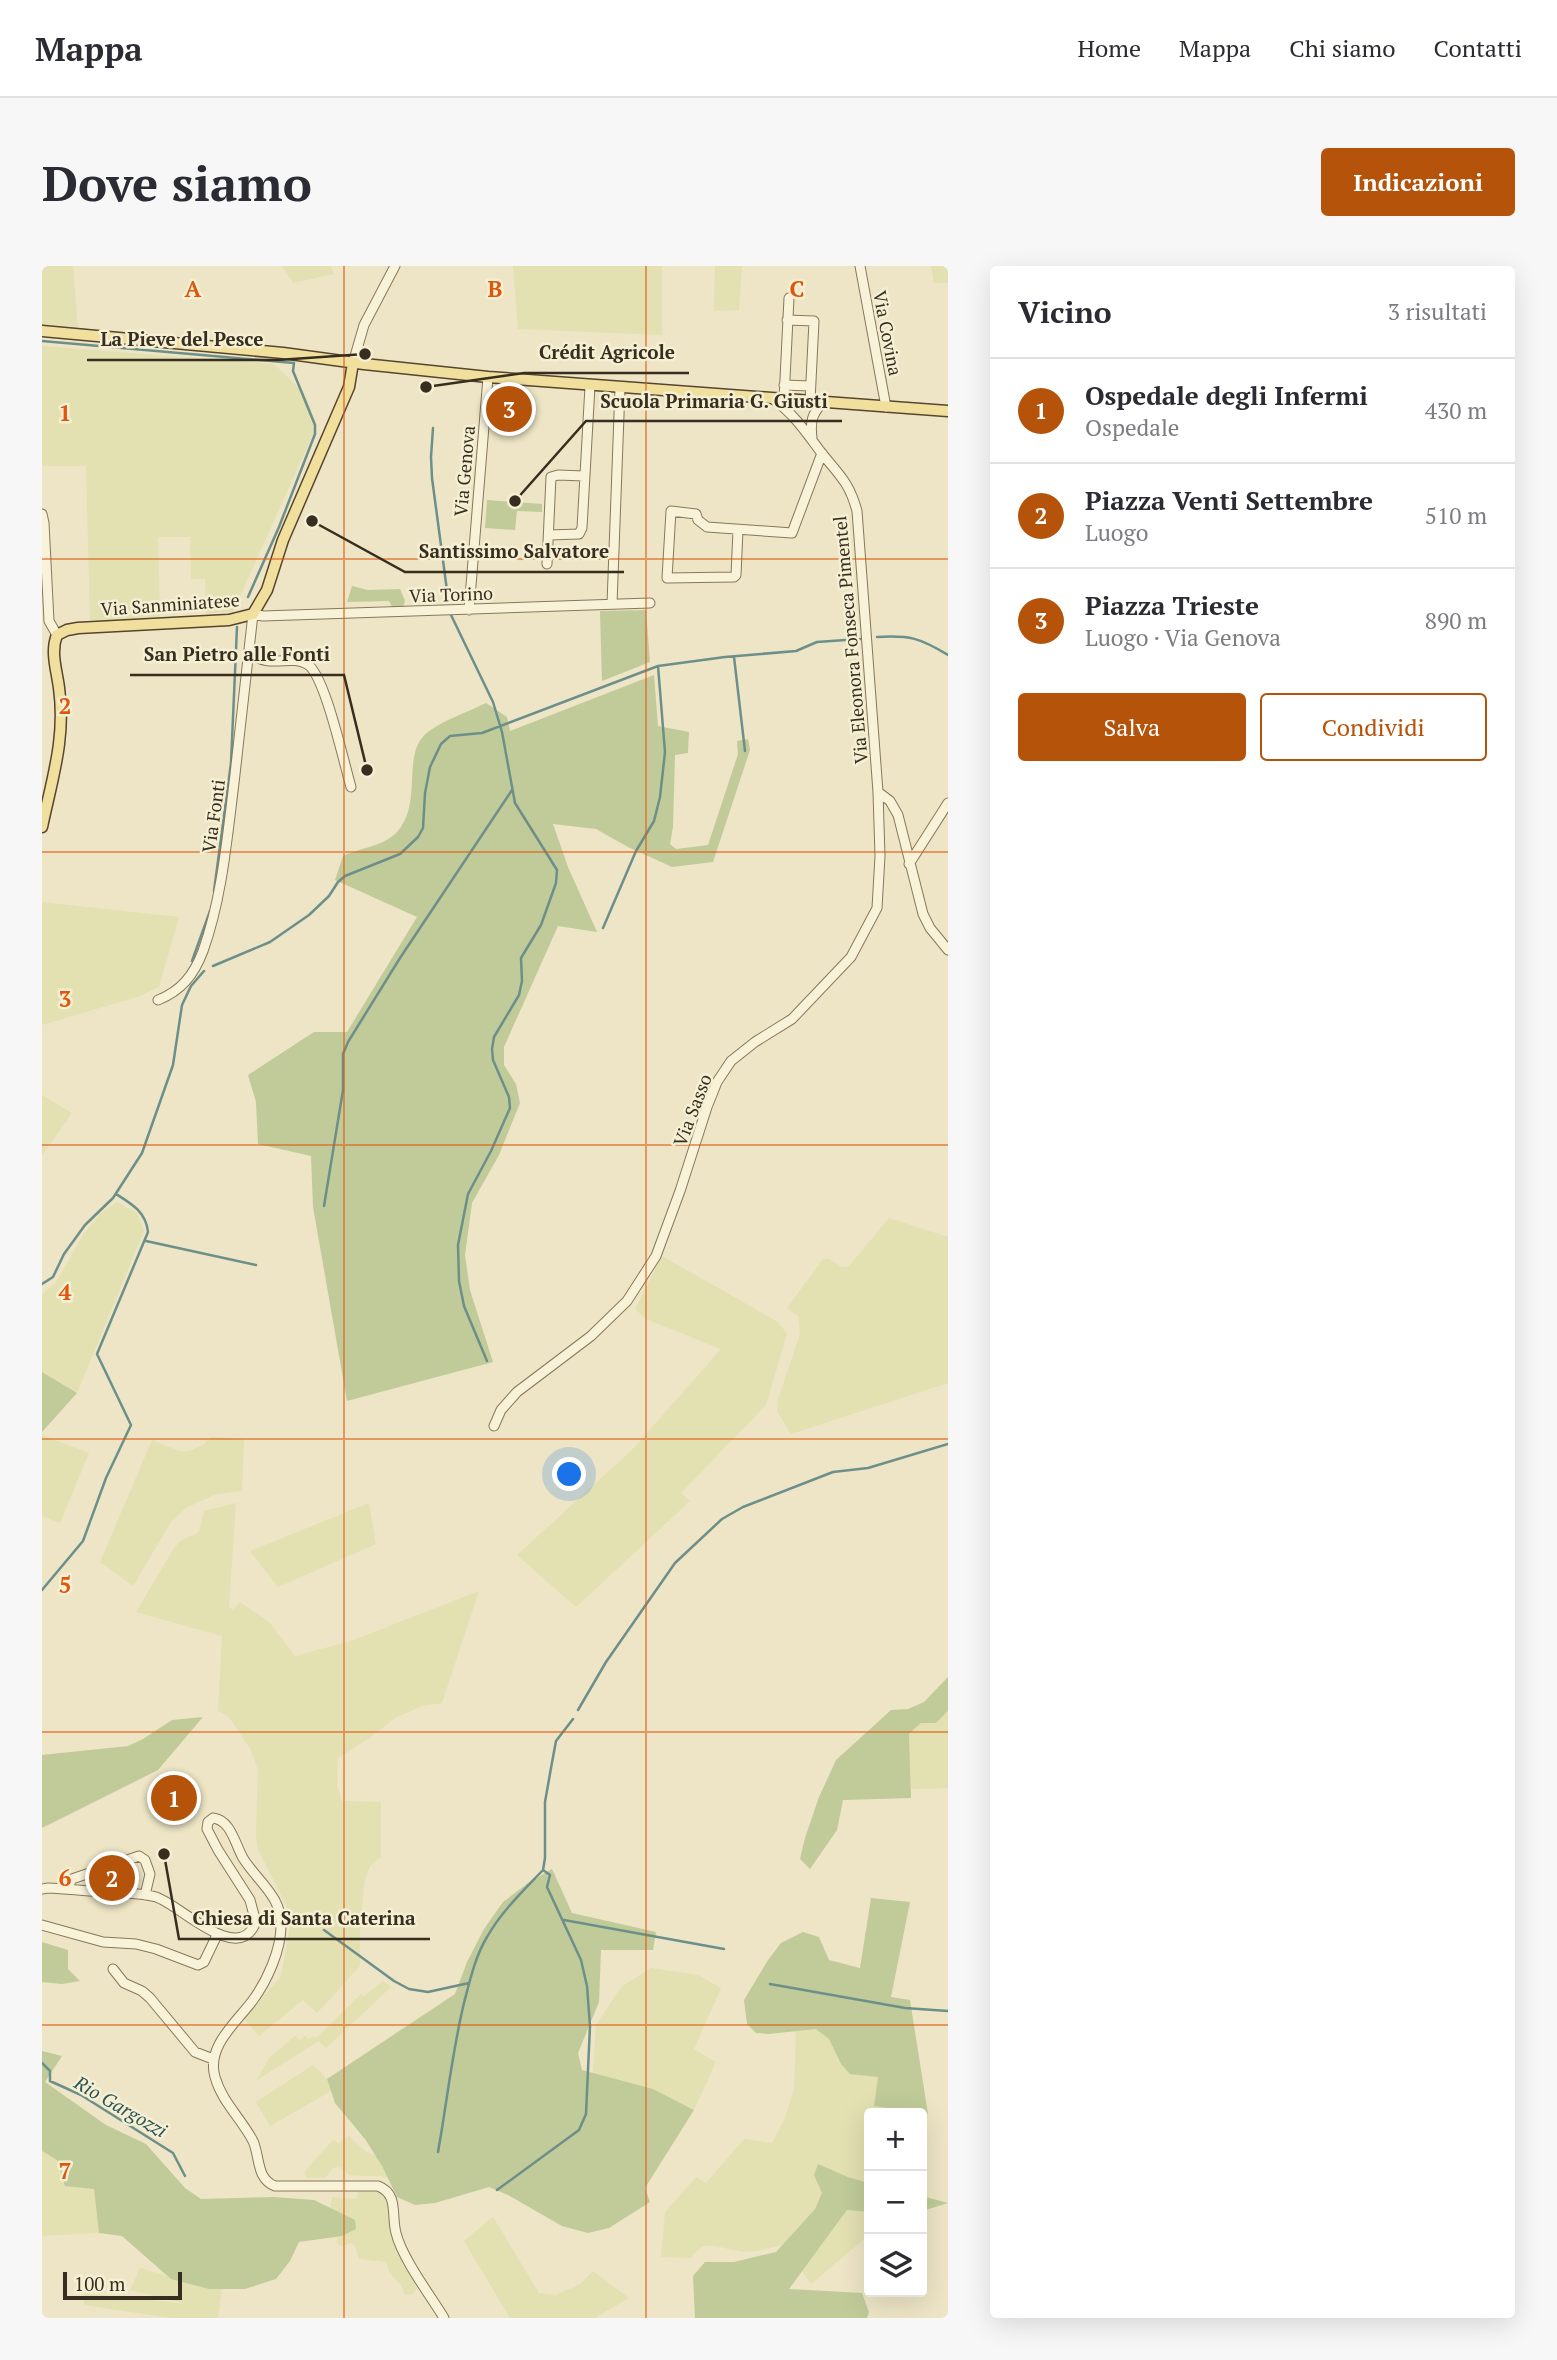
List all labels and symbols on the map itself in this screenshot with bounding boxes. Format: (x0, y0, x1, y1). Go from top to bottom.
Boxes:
text: A (185, 273, 202, 304)
text: B (488, 273, 503, 304)
text: C (790, 273, 805, 304)
street label: Via Covina (868, 288, 908, 378)
callout: La Pieve del Pesce (87, 320, 278, 360)
text: La Pieve del Pesce (101, 326, 263, 351)
callout: Crédit Agricole (524, 333, 689, 373)
text: Crédit Agricole (539, 339, 675, 364)
callout: Scuola Primaria G. Giusti (586, 381, 842, 421)
pin: 3 (486, 383, 532, 435)
text: Scuola Primaria G. Giusti (600, 388, 828, 413)
text: 1 (59, 397, 72, 428)
street label: Via Genova (448, 425, 480, 517)
street label: Via Eleonora Fonseca Pimentel (827, 515, 873, 765)
callout: Santissimo Salvatore (405, 532, 624, 572)
text: Santissimo Salvatore (419, 538, 609, 563)
street label: Via Torino (409, 581, 494, 607)
street label: Via Sanminiatese (100, 587, 240, 621)
callout: San Pietro alle Fonti (130, 635, 344, 675)
text: San Pietro alle Fonti (144, 641, 330, 666)
text: 2 (59, 690, 72, 721)
street label: Via Fonti (196, 778, 230, 854)
text: 3 (59, 983, 72, 1014)
street label: Via Sasso (667, 1070, 717, 1150)
text: 4 (59, 1276, 72, 1307)
your location (552, 1457, 586, 1491)
text: 5 (59, 1569, 72, 1600)
pin: 1 (151, 1772, 197, 1824)
pin: 2 (89, 1852, 135, 1904)
text: 6 (59, 1862, 72, 1893)
callout: Chiesa di Santa Caterina (179, 1899, 430, 1939)
text: Chiesa di Santa Caterina (193, 1905, 416, 1930)
water label: Rio Gargozzi (69, 2069, 172, 2143)
text: 7 (59, 2155, 72, 2186)
scale bar (63, 2269, 182, 2301)

